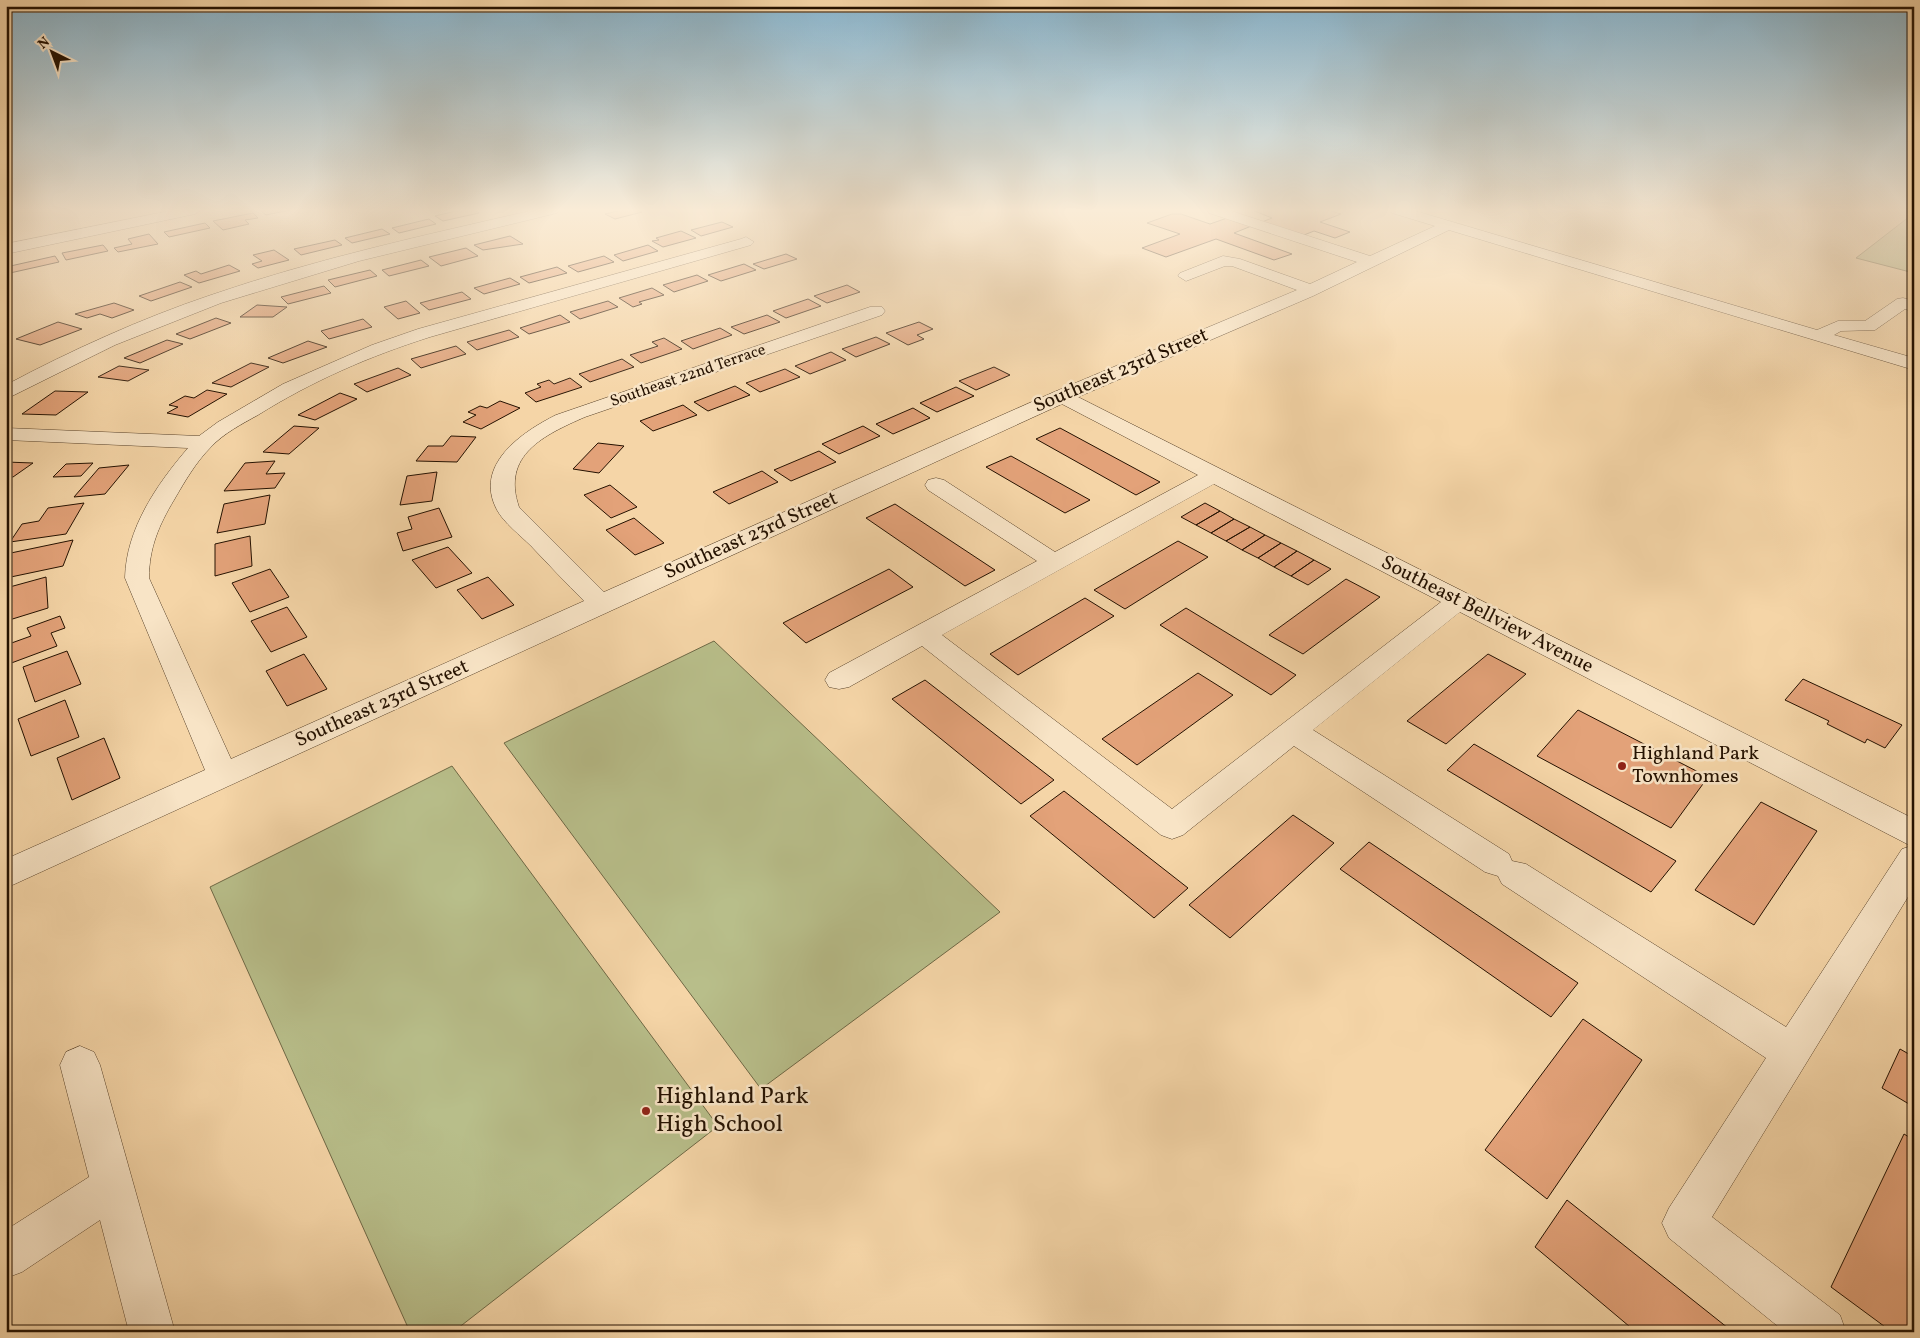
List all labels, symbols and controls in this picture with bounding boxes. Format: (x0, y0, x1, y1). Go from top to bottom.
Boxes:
north arrow (28, 28, 78, 78)
text: N (34, 33, 54, 54)
street label: Southeast 23rd Street (1029, 322, 1213, 420)
street label: Southeast 22nd Terrace (607, 339, 769, 413)
street label: Southeast 23rd Street (660, 485, 842, 587)
street label: Southeast Bellview Avenue (1376, 549, 1598, 681)
street label: Southeast 23rd Street (291, 653, 473, 755)
place label: Highland Park Townhomes (1632, 740, 1759, 791)
marker: Highland Park Townhomes (1616, 760, 1628, 772)
place label: Highland Park High School (656, 1080, 809, 1142)
marker: Highland Park High School (640, 1105, 652, 1117)

